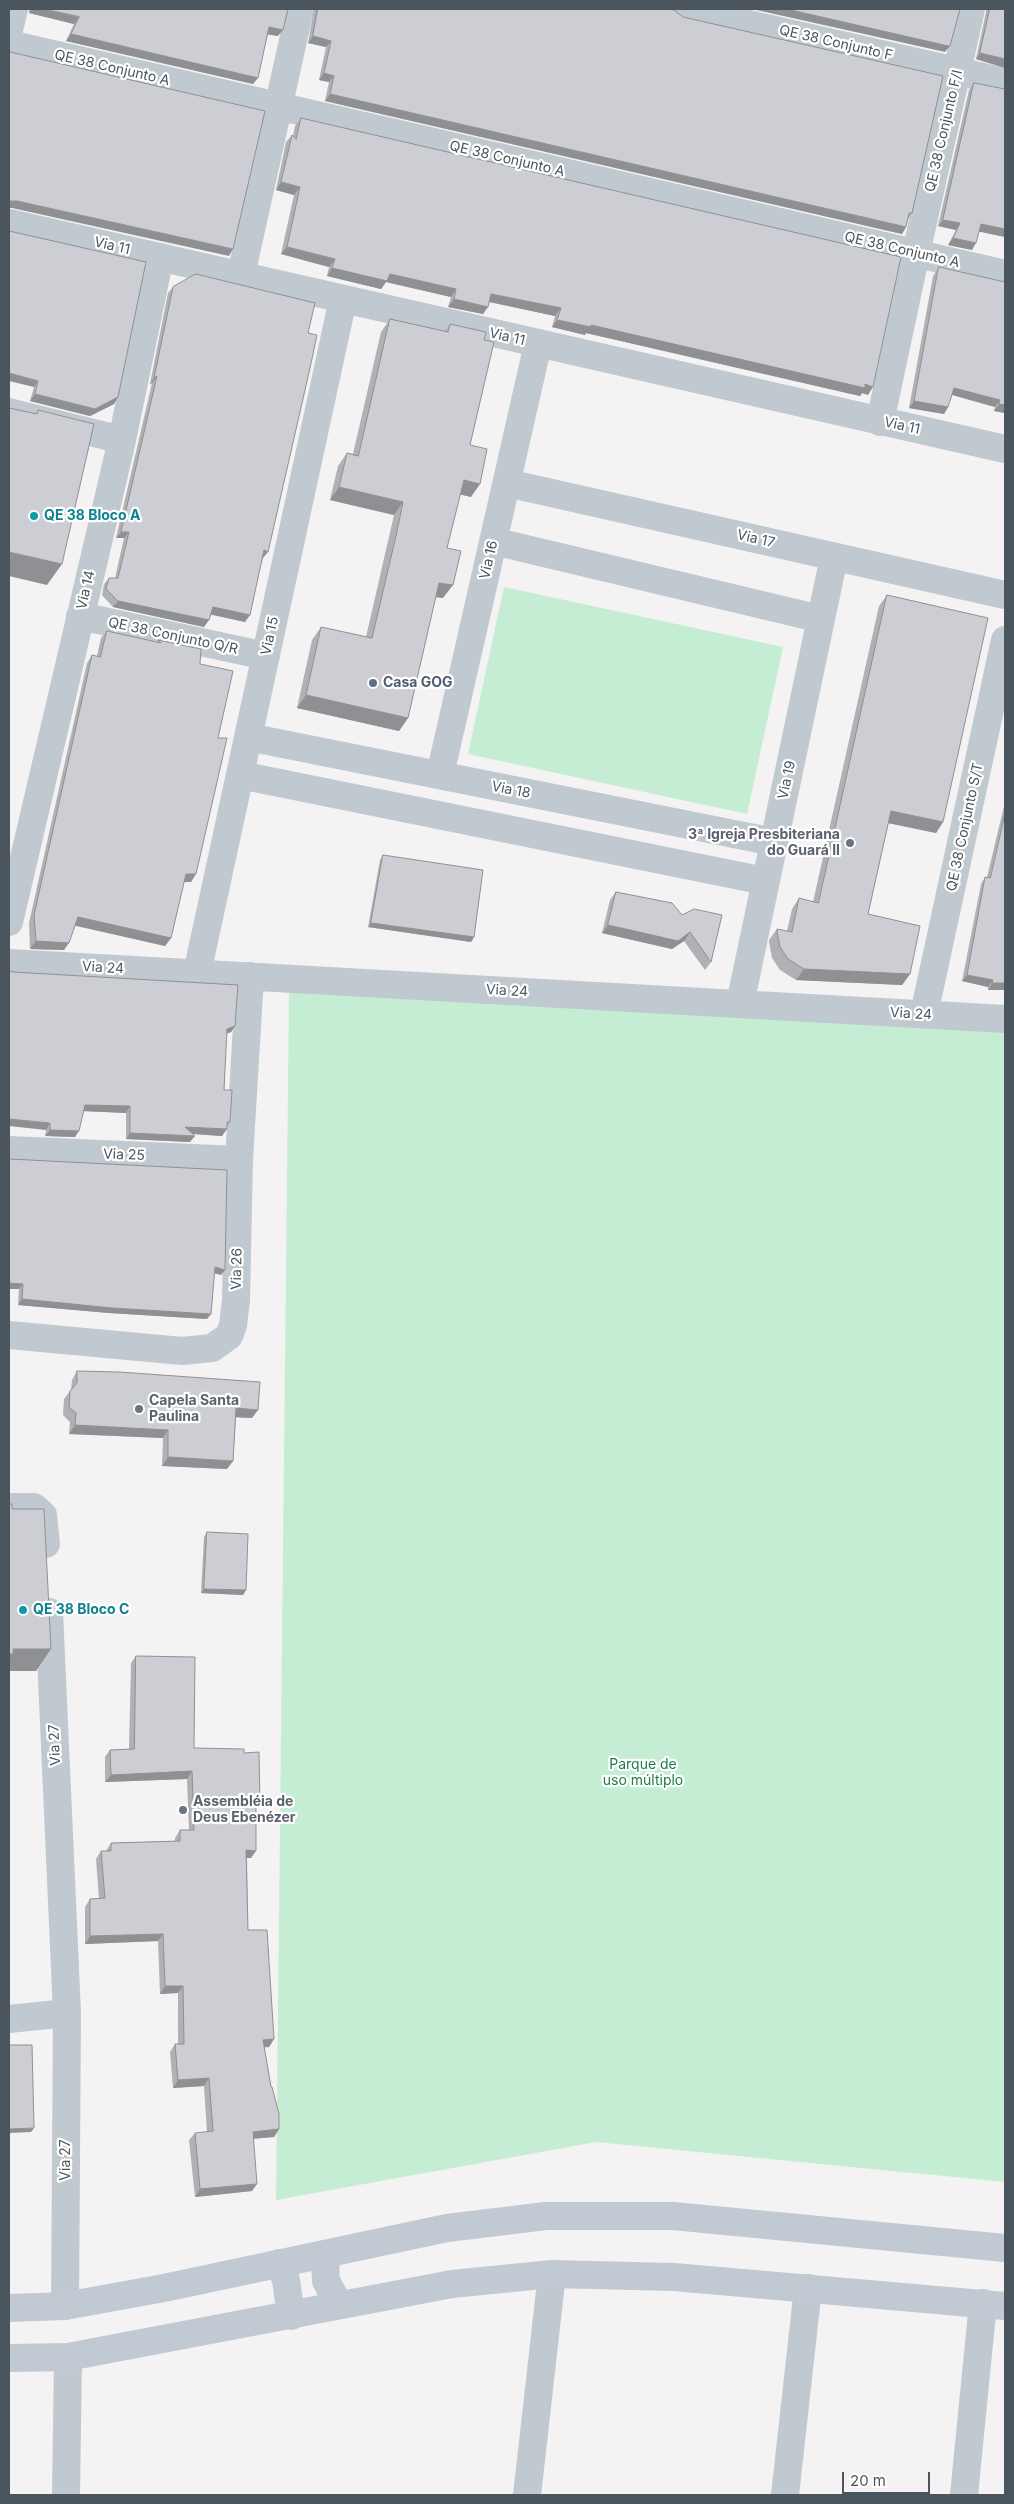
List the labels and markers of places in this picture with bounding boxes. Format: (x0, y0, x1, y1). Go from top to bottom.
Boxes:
place label: QE 38 Bloco A (44, 508, 140, 524)
marker: QE 38 Bloco A (28, 510, 40, 522)
place label: Casa GOG (383, 675, 453, 691)
marker: Casa GOG (367, 677, 379, 689)
place label: 3ª Igreja Presbiteriana do Guará II (688, 827, 840, 860)
marker: 3ª Igreja Presbiteriana do Guará II (844, 837, 856, 849)
place label: Capela Santa Paulina (149, 1393, 239, 1425)
marker: Capela Santa Paulina (133, 1403, 145, 1415)
place label: QE 38 Bloco C (33, 1602, 129, 1618)
marker: QE 38 Bloco C (17, 1604, 29, 1616)
place label: Assembléia de Deus Ebenézer (193, 1794, 296, 1826)
marker: Assembléia de Deus Ebenézer (177, 1804, 189, 1816)

